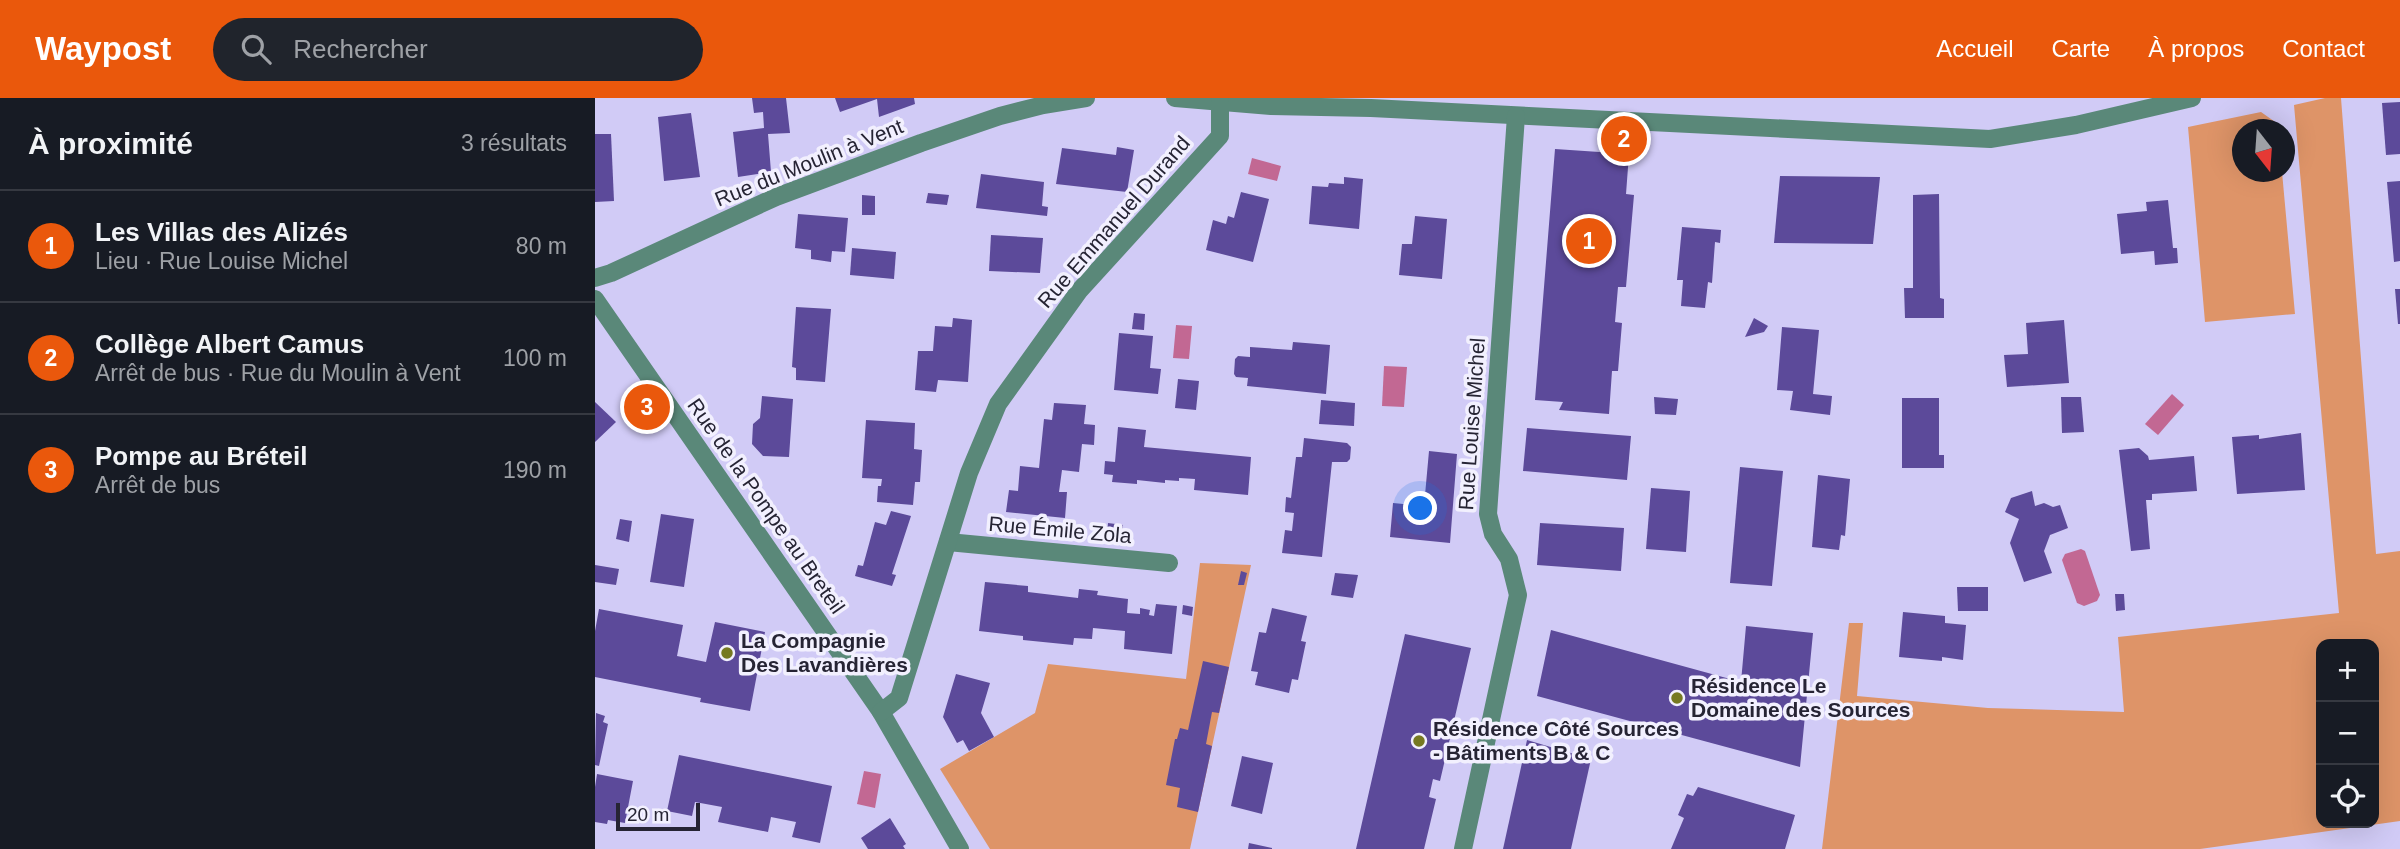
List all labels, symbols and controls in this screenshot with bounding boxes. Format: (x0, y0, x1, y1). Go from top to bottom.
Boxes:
search box (213, 18, 703, 81)
text: Waypost (35, 30, 171, 67)
icon: search (237, 30, 275, 68)
text: Rechercher (293, 34, 428, 64)
text: Accueil (1936, 35, 2014, 62)
text: Carte (2052, 35, 2110, 62)
text: À propos (2148, 35, 2244, 62)
text: Contact (2282, 35, 2365, 62)
pin: 2 (1601, 113, 1647, 165)
street label: Rue du Moulin à Vent (711, 114, 906, 211)
north arrow (2232, 119, 2295, 182)
text: À proximité (28, 127, 193, 160)
text: 3 résultats (461, 130, 567, 156)
street label: Rue Emmanuel Durand (1033, 131, 1194, 312)
pin: 1 (1566, 215, 1612, 267)
text: Les Villas des Alizés (95, 217, 348, 247)
text: 1 (45, 233, 57, 259)
text: 80 m (516, 233, 567, 259)
text: Lieu · Rue Louise Michel (95, 248, 348, 274)
text: Collège Albert Camus (95, 329, 364, 359)
street label: Rue Louise Michel (1454, 337, 1489, 511)
text: 2 (45, 345, 57, 371)
text: 100 m (503, 345, 567, 371)
text: Arrêt de bus · Rue du Moulin à Vent (95, 360, 461, 386)
pin: 3 (624, 381, 670, 433)
street label: Rue de la Pompe au Breteil (683, 394, 849, 617)
text: Pompe au Bréteil (95, 441, 307, 471)
text: 3 (45, 457, 57, 483)
text: 190 m (503, 457, 567, 483)
text: Arrêt de bus (95, 472, 220, 498)
your location (1403, 491, 1437, 525)
street label: Rue Émile Zola (988, 512, 1133, 547)
place label: La Compagnie Des Lavandières (741, 629, 908, 676)
map controls (2316, 639, 2379, 828)
button: + (2316, 639, 2379, 702)
marker: La Compagnie Des Lavandières (719, 645, 735, 661)
place label: Résidence Le Domaine des Sources (1691, 674, 1910, 721)
marker: Résidence Le Domaine des Sources (1669, 690, 1685, 706)
button: − (2316, 702, 2379, 765)
place label: Résidence Côté Sources - Bâtiments B & C (1433, 717, 1679, 764)
marker: Résidence Côté Sources - Bâtiments B & C (1411, 733, 1427, 749)
button: locate (2316, 765, 2379, 828)
scale bar (616, 800, 700, 832)
text: 20 m (627, 804, 669, 825)

